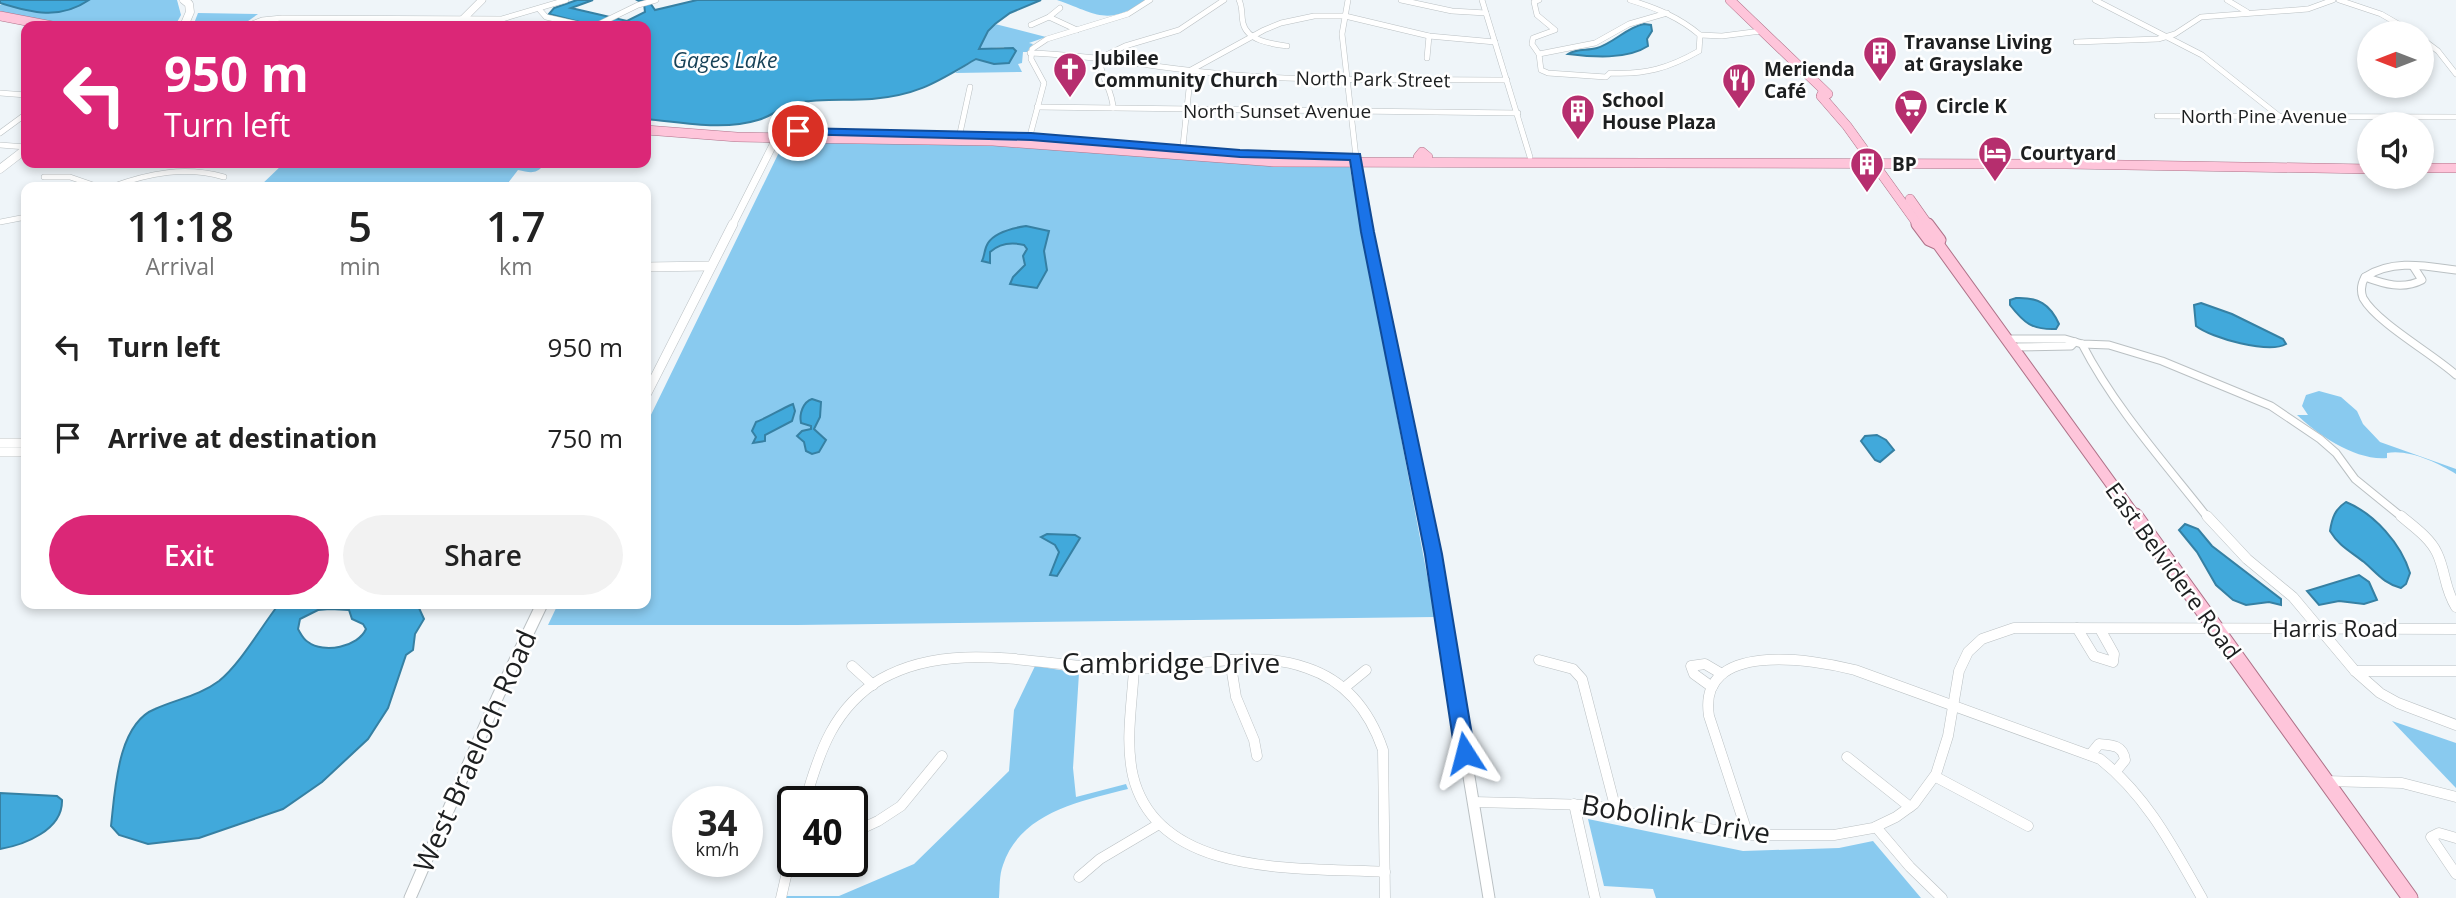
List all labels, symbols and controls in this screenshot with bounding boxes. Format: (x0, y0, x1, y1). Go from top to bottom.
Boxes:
north arrow (2357, 21, 2434, 98)
map controls (2357, 21, 2434, 189)
place label: Travanse Living at Grayslake (1904, 29, 2052, 77)
building icon: Travanse Living at Grayslake (1861, 34, 1899, 83)
text: 950 m (164, 40, 309, 106)
place label: Jubilee Community Church (1092, 45, 1278, 93)
water label: Gages Lake (673, 46, 777, 74)
icon: left (49, 49, 140, 140)
church icon: Jubilee Community Church (1051, 50, 1089, 99)
place label: Merienda Café (1764, 56, 1855, 104)
restaurant icon: Merienda Café (1720, 61, 1758, 110)
street label: North Park Street (1295, 65, 1451, 93)
place label: School House Plaza (1602, 87, 1716, 135)
supermarket icon: Circle K (1892, 87, 1930, 136)
building icon: School House Plaza (1559, 92, 1597, 141)
place label: Circle K (1936, 93, 2007, 119)
street label: North Sunset Avenue (1183, 98, 1371, 124)
pin (768, 101, 828, 161)
text: Turn left (164, 103, 290, 146)
street label: North Pine Avenue (2181, 103, 2347, 129)
icon: arrive (779, 112, 817, 150)
button: sound (2357, 112, 2434, 189)
hotel icon: Courtyard (1976, 134, 2014, 183)
place label: Courtyard (2020, 140, 2116, 166)
building icon: BP (1848, 145, 1886, 194)
place label: BP (1892, 151, 1917, 177)
text: 11:18 (126, 197, 234, 254)
text: 5 (348, 197, 372, 254)
text: 1.7 (486, 197, 546, 254)
text: Arrival (146, 250, 215, 282)
text: min (339, 250, 381, 282)
text: km (499, 250, 532, 282)
icon: left (49, 328, 87, 366)
text: Turn left (108, 329, 220, 365)
text: 950 m (548, 329, 623, 365)
icon: arrive (49, 419, 87, 457)
text: Arrive at destination (108, 420, 377, 456)
text: 750 m (548, 420, 623, 456)
street label: East Belvidere Road (2099, 475, 2249, 665)
button: Exit (49, 515, 329, 595)
button: Share (343, 515, 623, 595)
street label: Harris Road (2272, 612, 2398, 644)
street label: West Braeloch Road (404, 623, 545, 878)
street label: Cambridge Drive (1062, 643, 1280, 681)
position arrow (1428, 716, 1502, 790)
street label: Bobolink Drive (1579, 784, 1773, 852)
speed limit sign: 40 (777, 786, 868, 877)
text: 34 (697, 799, 738, 846)
text: km/h (696, 837, 739, 861)

